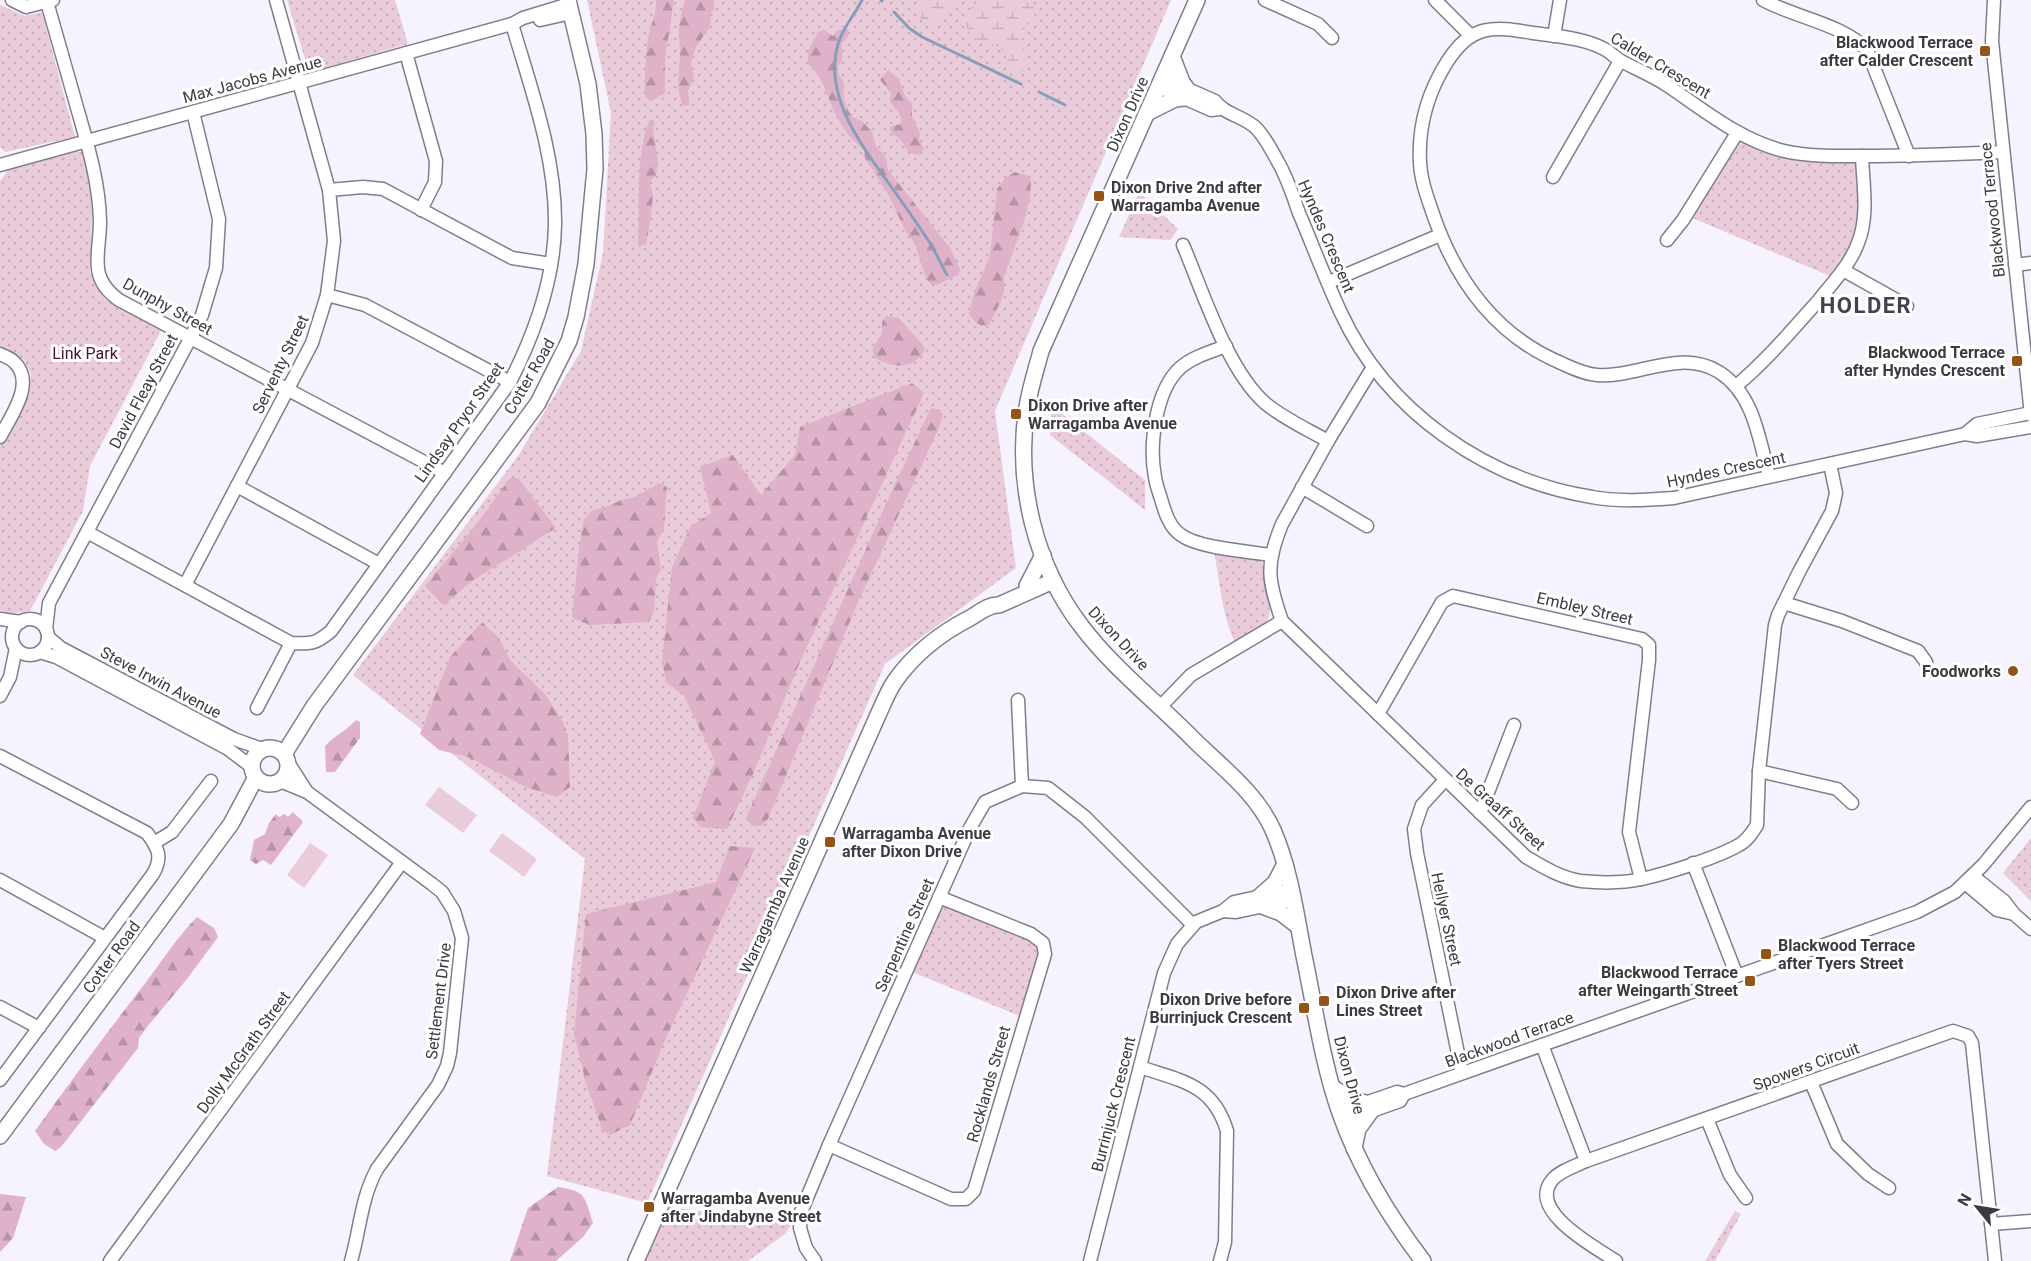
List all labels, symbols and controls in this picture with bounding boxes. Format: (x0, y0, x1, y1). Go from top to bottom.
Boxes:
street label: Calder Crescent (1607, 28, 1714, 103)
place label: Blackwood Terrace after Calder Crescent (1820, 33, 1974, 70)
marker: Blackwood Terrace after Calder Crescent (1978, 44, 1992, 58)
street label: Max Jacobs Avenue (181, 52, 324, 107)
street label: Dixon Drive (1102, 74, 1152, 155)
street label: Blackwood Terrace (1976, 142, 2009, 278)
street label: Hyndes Crescent (1294, 177, 1359, 296)
place label: Dixon Drive 2nd after Warragamba Avenue (1111, 178, 1262, 215)
marker: Dixon Drive 2nd after Warragamba Avenue (1092, 189, 1106, 203)
street label: Dunphy Street (120, 274, 216, 339)
district label: HOLDER (1820, 293, 1912, 318)
street label: Serventy Street (248, 312, 313, 417)
street label: David Fleay Street (105, 331, 182, 452)
street label: Cotter Road (500, 335, 559, 418)
place label: Blackwood Terrace after Hyndes Crescent (1844, 343, 2006, 380)
park label: Link Park (52, 344, 119, 363)
marker: Blackwood Terrace after Hyndes Crescent (2010, 354, 2024, 368)
street label: Lindsay Pryor Street (411, 358, 508, 486)
place label: Dixon Drive after Warragamba Avenue (1028, 396, 1177, 433)
marker: Dixon Drive after Warragamba Avenue (1009, 407, 1023, 421)
street label: Hyndes Crescent (1665, 448, 1787, 491)
street label: Embley Street (1535, 588, 1635, 629)
street label: Dixon Drive (1084, 603, 1153, 674)
street label: Steve Irwin Avenue (97, 643, 224, 722)
place label: Foodworks (1922, 662, 2001, 681)
marker: Foodworks (2006, 664, 2020, 678)
street label: De Graaff Street (1452, 764, 1549, 854)
place label: Warragamba Avenue after Dixon Drive (842, 824, 991, 861)
street label: Warragamba Avenue (736, 834, 813, 976)
marker: Warragamba Avenue after Dixon Drive (823, 835, 837, 849)
street label: Hellyer Street (1427, 871, 1466, 968)
street label: Serpentine Street (871, 875, 938, 995)
street label: Cotter Road (79, 917, 144, 997)
place label: Blackwood Terrace after Tyers Street (1778, 936, 1915, 973)
street label: Settlement Drive (422, 942, 455, 1060)
marker: Blackwood Terrace after Tyers Street (1759, 947, 1773, 961)
place label: Blackwood Terrace after Weingarth Street (1578, 963, 1739, 1000)
marker: Blackwood Terrace after Weingarth Street (1743, 974, 1757, 988)
place label: Dixon Drive after Lines Street (1336, 983, 1456, 1020)
street label: Dolly McGrath Street (193, 988, 294, 1117)
place label: Dixon Drive before Burrinjuck Crescent (1150, 990, 1293, 1027)
marker: Dixon Drive after Lines Street (1317, 994, 1331, 1008)
marker: Dixon Drive before Burrinjuck Crescent (1297, 1001, 1311, 1015)
street label: Blackwood Terrace (1442, 1007, 1576, 1072)
street label: Rocklands Street (963, 1024, 1014, 1145)
street label: Burrinjuck Crescent (1087, 1034, 1139, 1174)
street label: Dixon Drive (1330, 1034, 1369, 1116)
street label: Spowers Circuit (1750, 1038, 1862, 1094)
north arrow (1947, 1177, 2007, 1237)
place label: Warragamba Avenue after Jindabyne Street (661, 1189, 822, 1226)
text: N (1953, 1190, 1975, 1209)
marker: Warragamba Avenue after Jindabyne Street (642, 1200, 656, 1214)

